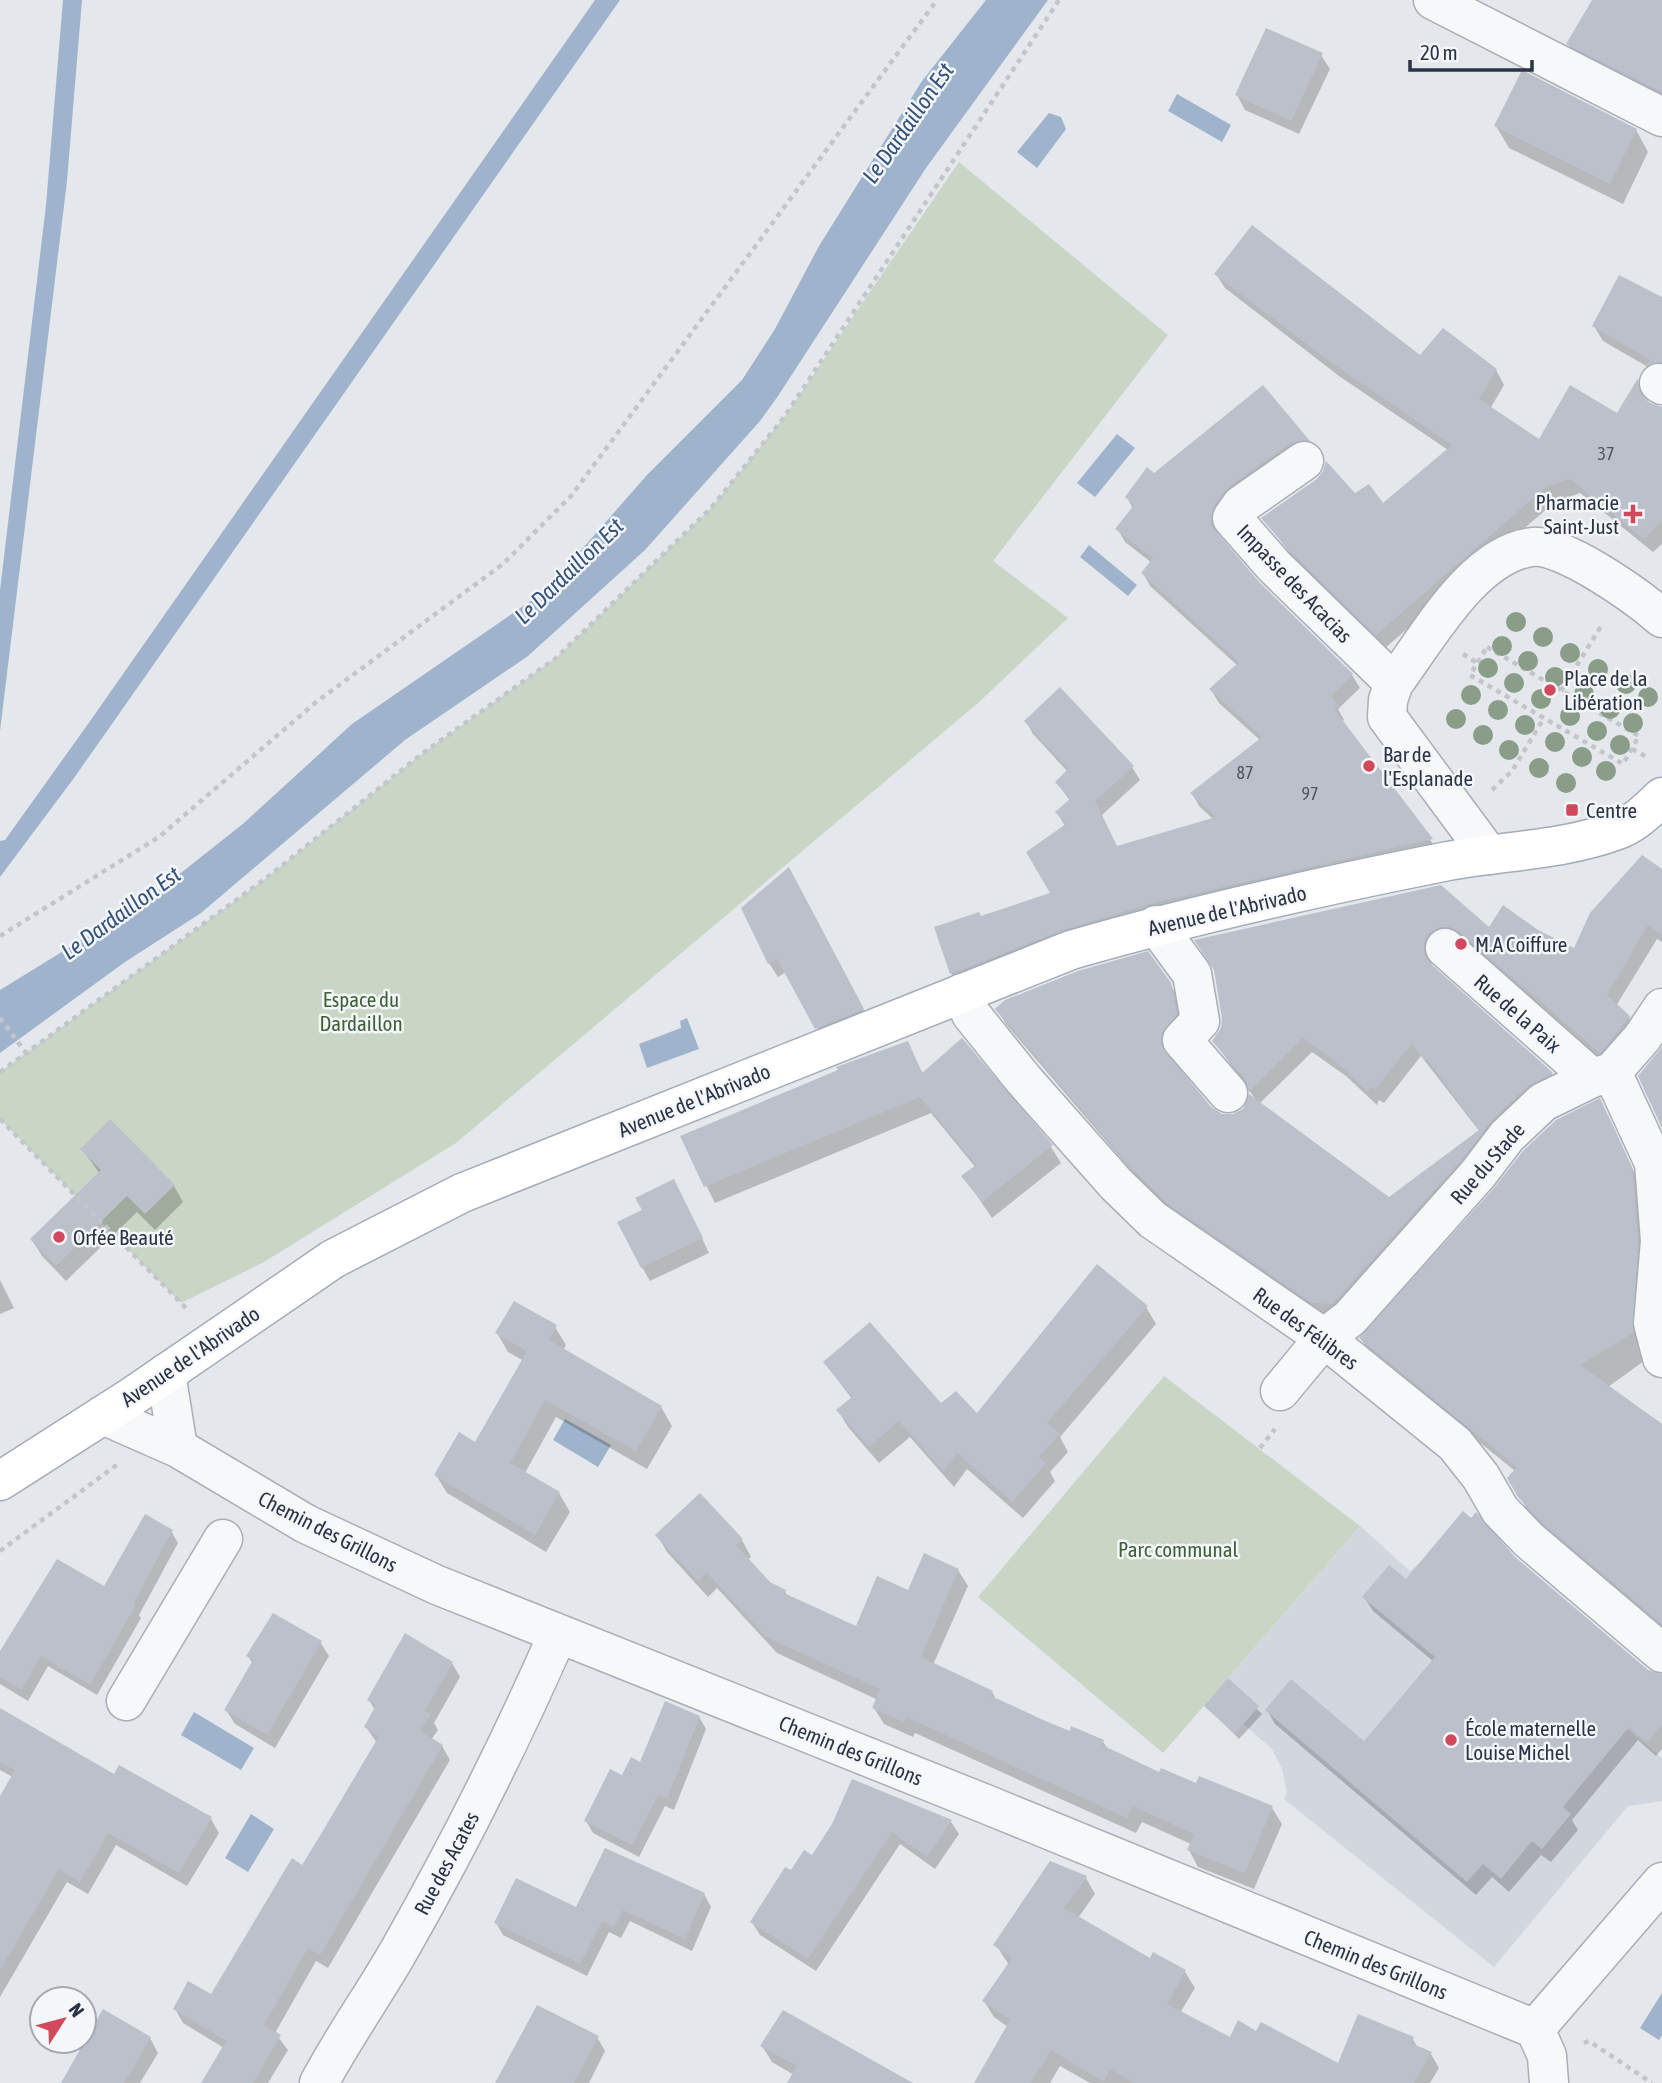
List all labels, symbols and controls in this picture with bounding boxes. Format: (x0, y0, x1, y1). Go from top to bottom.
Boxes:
scale bar (1410, 28, 1532, 72)
text: 20 m (1420, 40, 1458, 64)
water label: Le Dardaillon Est (857, 58, 959, 188)
house number: 37 (1598, 443, 1614, 464)
place label: Pharmacie Saint-Just (1536, 490, 1619, 538)
marker: Pharmacie Saint-Just (1625, 506, 1641, 522)
water label: Le Dardaillon Est (509, 513, 629, 629)
street label: Impasse des Acacias (1233, 519, 1357, 647)
place label: Place de la Libération (1564, 666, 1648, 714)
marker: Place de la Libération (1542, 682, 1558, 698)
place label: Bar de l'Esplanade (1383, 742, 1473, 790)
marker: Bar de l'Esplanade (1361, 758, 1377, 774)
house number: 87 (1237, 762, 1253, 783)
house number: 97 (1302, 783, 1318, 804)
place label: Centre (1586, 798, 1637, 822)
marker: Centre (1564, 802, 1580, 818)
water label: Le Dardaillon Est (57, 861, 186, 965)
street label: Avenue de l'Abrivado (1146, 880, 1308, 940)
place label: M.A Coiffure (1475, 932, 1567, 956)
marker: M.A Coiffure (1453, 936, 1469, 952)
street label: Rue de la Paix (1470, 969, 1566, 1057)
park label: Espace du Dardaillon (319, 987, 403, 1035)
street label: Avenue de l'Abrivado (615, 1059, 773, 1141)
street label: Rue du Stade (1445, 1117, 1529, 1209)
place label: Orfée Beauté (73, 1225, 174, 1249)
marker: Orfée Beauté (51, 1229, 67, 1245)
street label: Rue des Félibres (1249, 1282, 1363, 1374)
street label: Avenue de l'Abrivado (116, 1301, 264, 1411)
street label: Chemin des Grillons (255, 1486, 401, 1576)
park label: Parc communal (1118, 1537, 1238, 1561)
street label: Chemin des Grillons (776, 1710, 926, 1790)
place label: École maternelle Louise Michel (1465, 1716, 1596, 1764)
marker: École maternelle Louise Michel (1443, 1732, 1459, 1748)
street label: Rue des Acates (409, 1807, 483, 1919)
street label: Chemin des Grillons (1301, 1924, 1451, 2004)
north arrow (28, 1985, 98, 2055)
text: N (65, 1999, 89, 2021)

